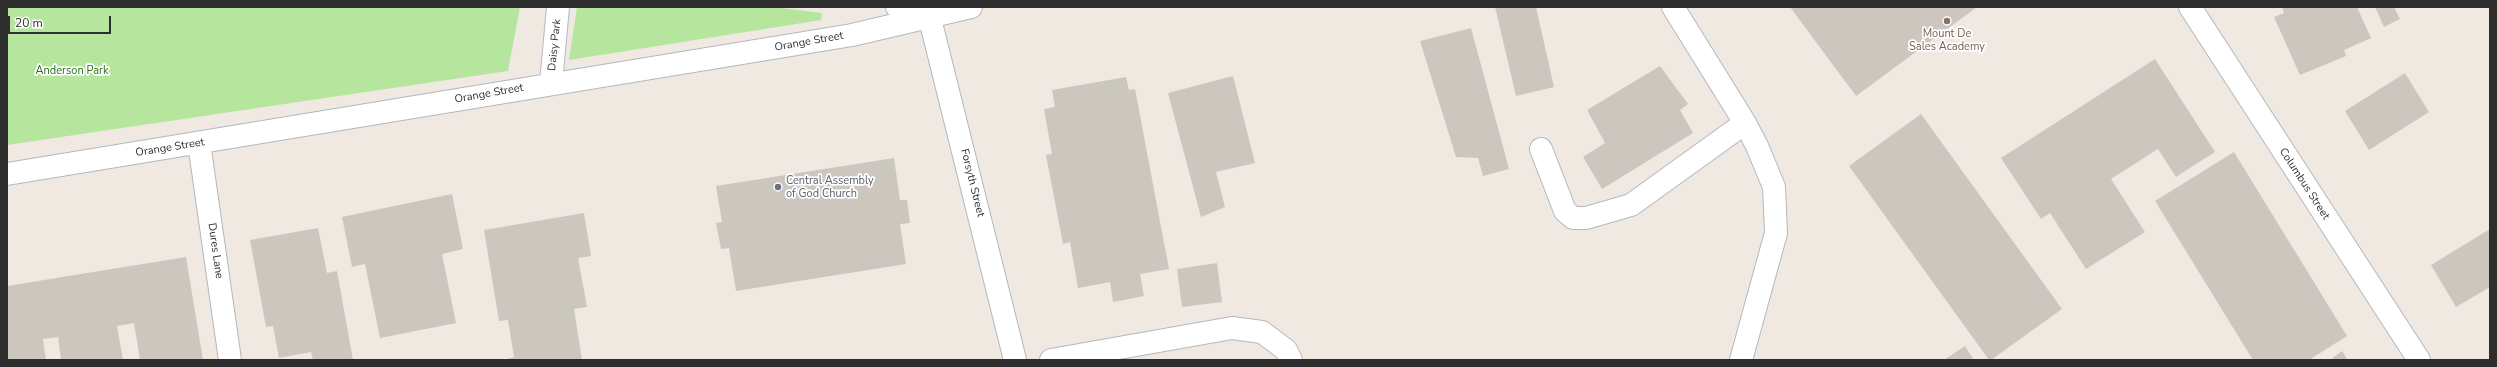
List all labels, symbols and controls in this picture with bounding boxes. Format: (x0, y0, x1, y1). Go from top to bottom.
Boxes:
scale bar (10, 8, 113, 34)
text: 20 m (15, 15, 43, 31)
marker: Mount De Sales Academy (1942, 16, 1952, 26)
street label: Daisy Park (546, 18, 564, 72)
place label: Mount De Sales Academy (1909, 27, 1985, 53)
street label: Orange Street (774, 29, 844, 55)
park label: Anderson Park (36, 64, 108, 78)
street label: Orange Street (454, 81, 524, 107)
street label: Orange Street (135, 136, 205, 160)
street label: Columbus Street (2276, 146, 2332, 222)
street label: Forsyth Street (957, 148, 987, 218)
place label: Central Assembly of God Church (786, 174, 874, 200)
marker: Central Assembly of God Church (773, 182, 783, 192)
street label: Dures Lane (205, 222, 225, 280)

